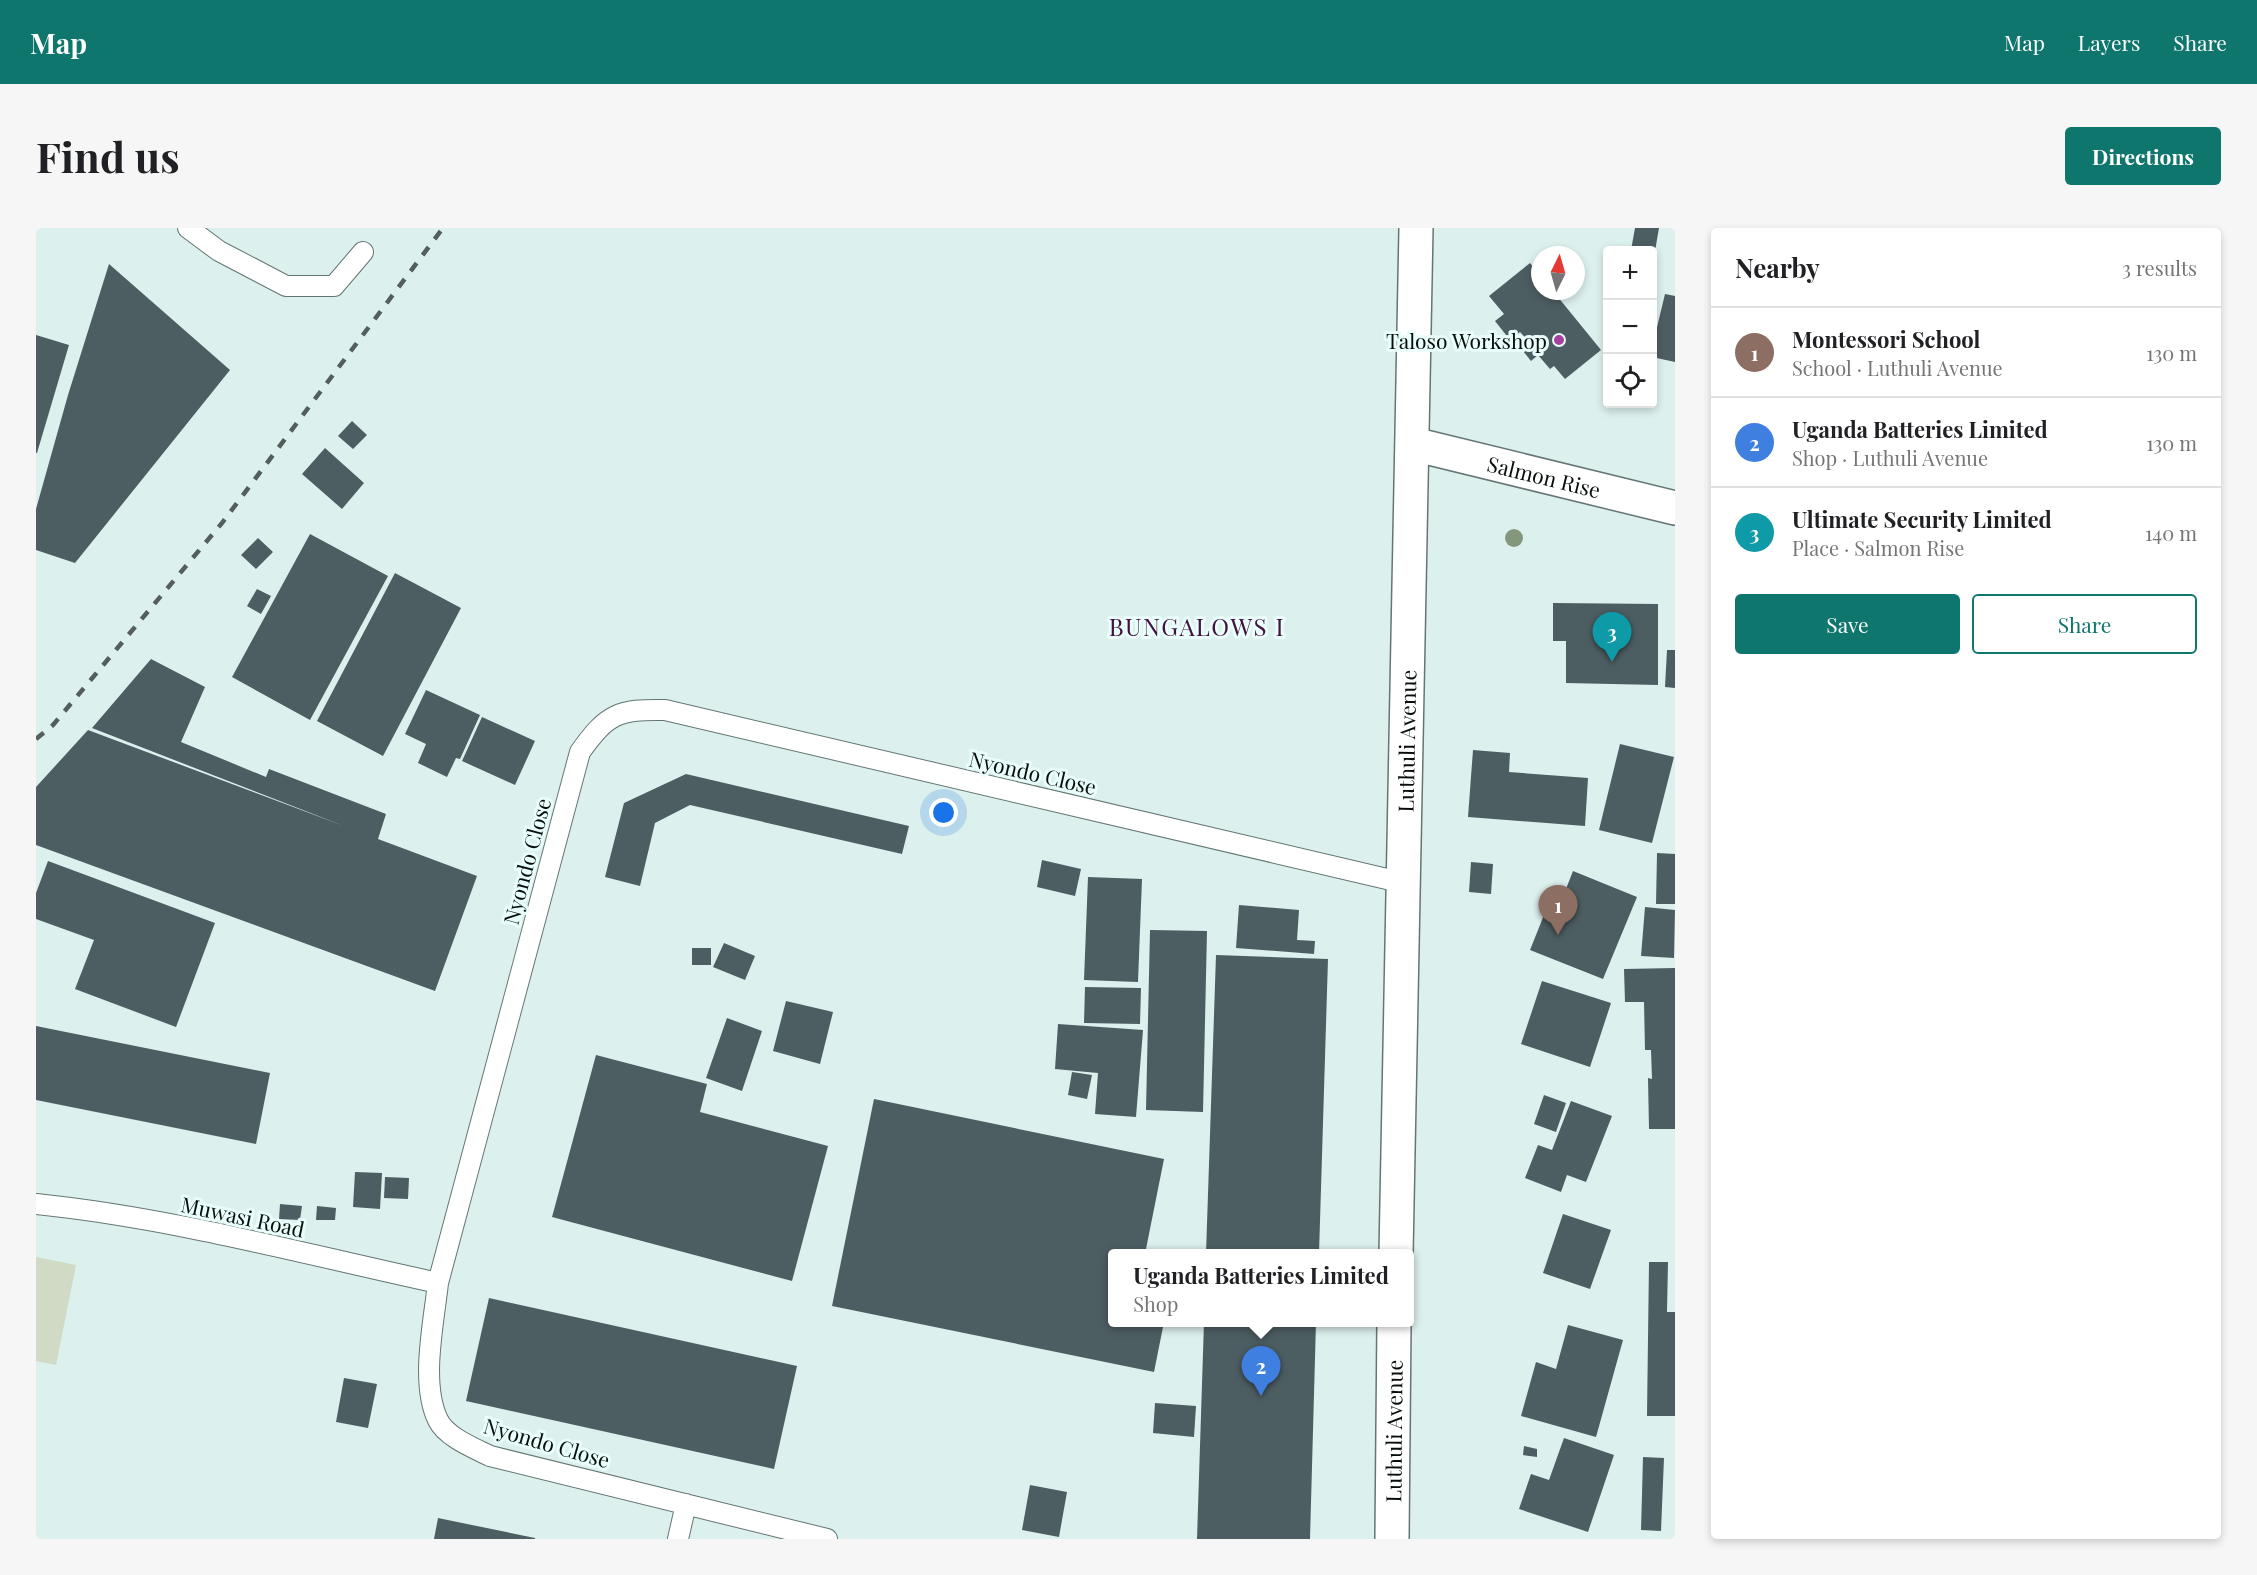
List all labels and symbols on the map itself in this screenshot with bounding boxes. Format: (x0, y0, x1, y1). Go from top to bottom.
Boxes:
north arrow (1531, 246, 1585, 300)
place label: Taloso Workshop (1386, 326, 1547, 354)
marker: Taloso Workshop (1552, 333, 1566, 347)
street label: Salmon Rise (1485, 449, 1604, 503)
district label: BUNGALOWS I (1109, 610, 1285, 642)
pin: 3 (1592, 612, 1632, 662)
street label: Luthuli Avenue (1391, 670, 1421, 813)
street label: Nyondo Close (967, 744, 1099, 800)
street label: Nyondo Close (496, 795, 556, 927)
your location (929, 798, 958, 827)
pin: 1 (1538, 886, 1577, 935)
street label: Muwasi Road (179, 1189, 307, 1243)
pin: 2 (1242, 1346, 1280, 1396)
street label: Luthuli Avenue (1378, 1360, 1408, 1502)
street label: Nyondo Close (481, 1411, 613, 1473)

